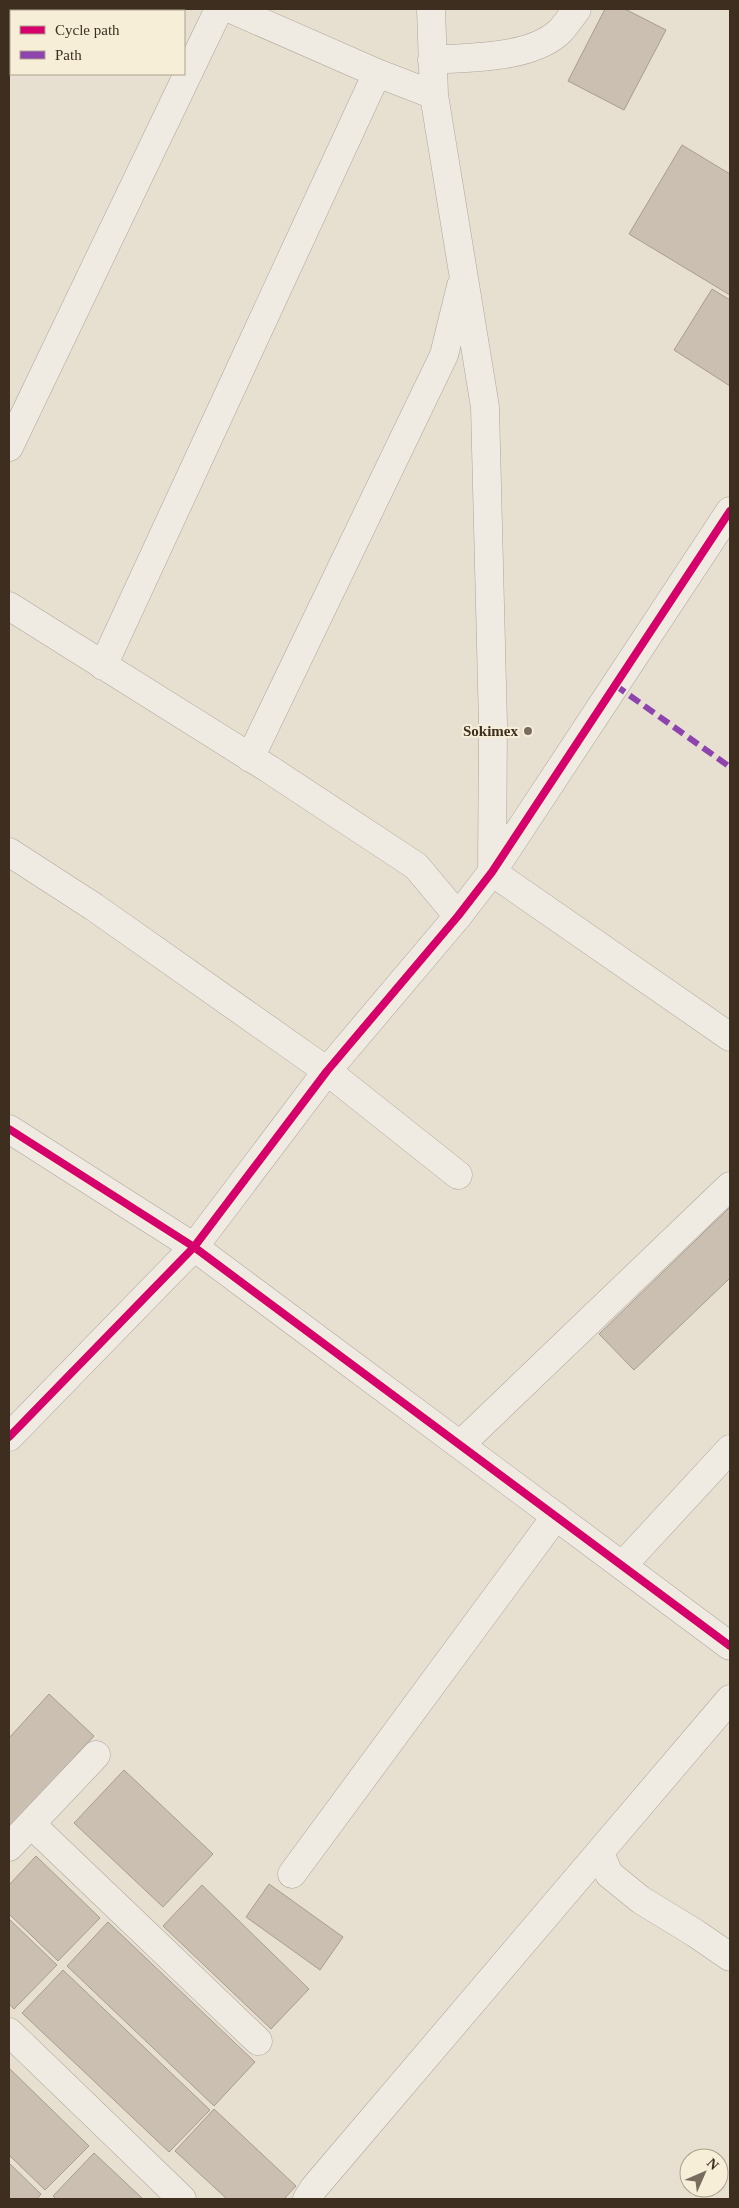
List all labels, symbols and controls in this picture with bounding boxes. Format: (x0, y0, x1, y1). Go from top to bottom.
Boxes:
legend (10, 10, 185, 75)
text: Cycle path (55, 22, 120, 38)
text: Path (55, 47, 82, 63)
place label: Sokimex (463, 723, 518, 739)
marker: Sokimex (522, 725, 534, 737)
north arrow (679, 2148, 729, 2198)
text: N (704, 2155, 722, 2173)

